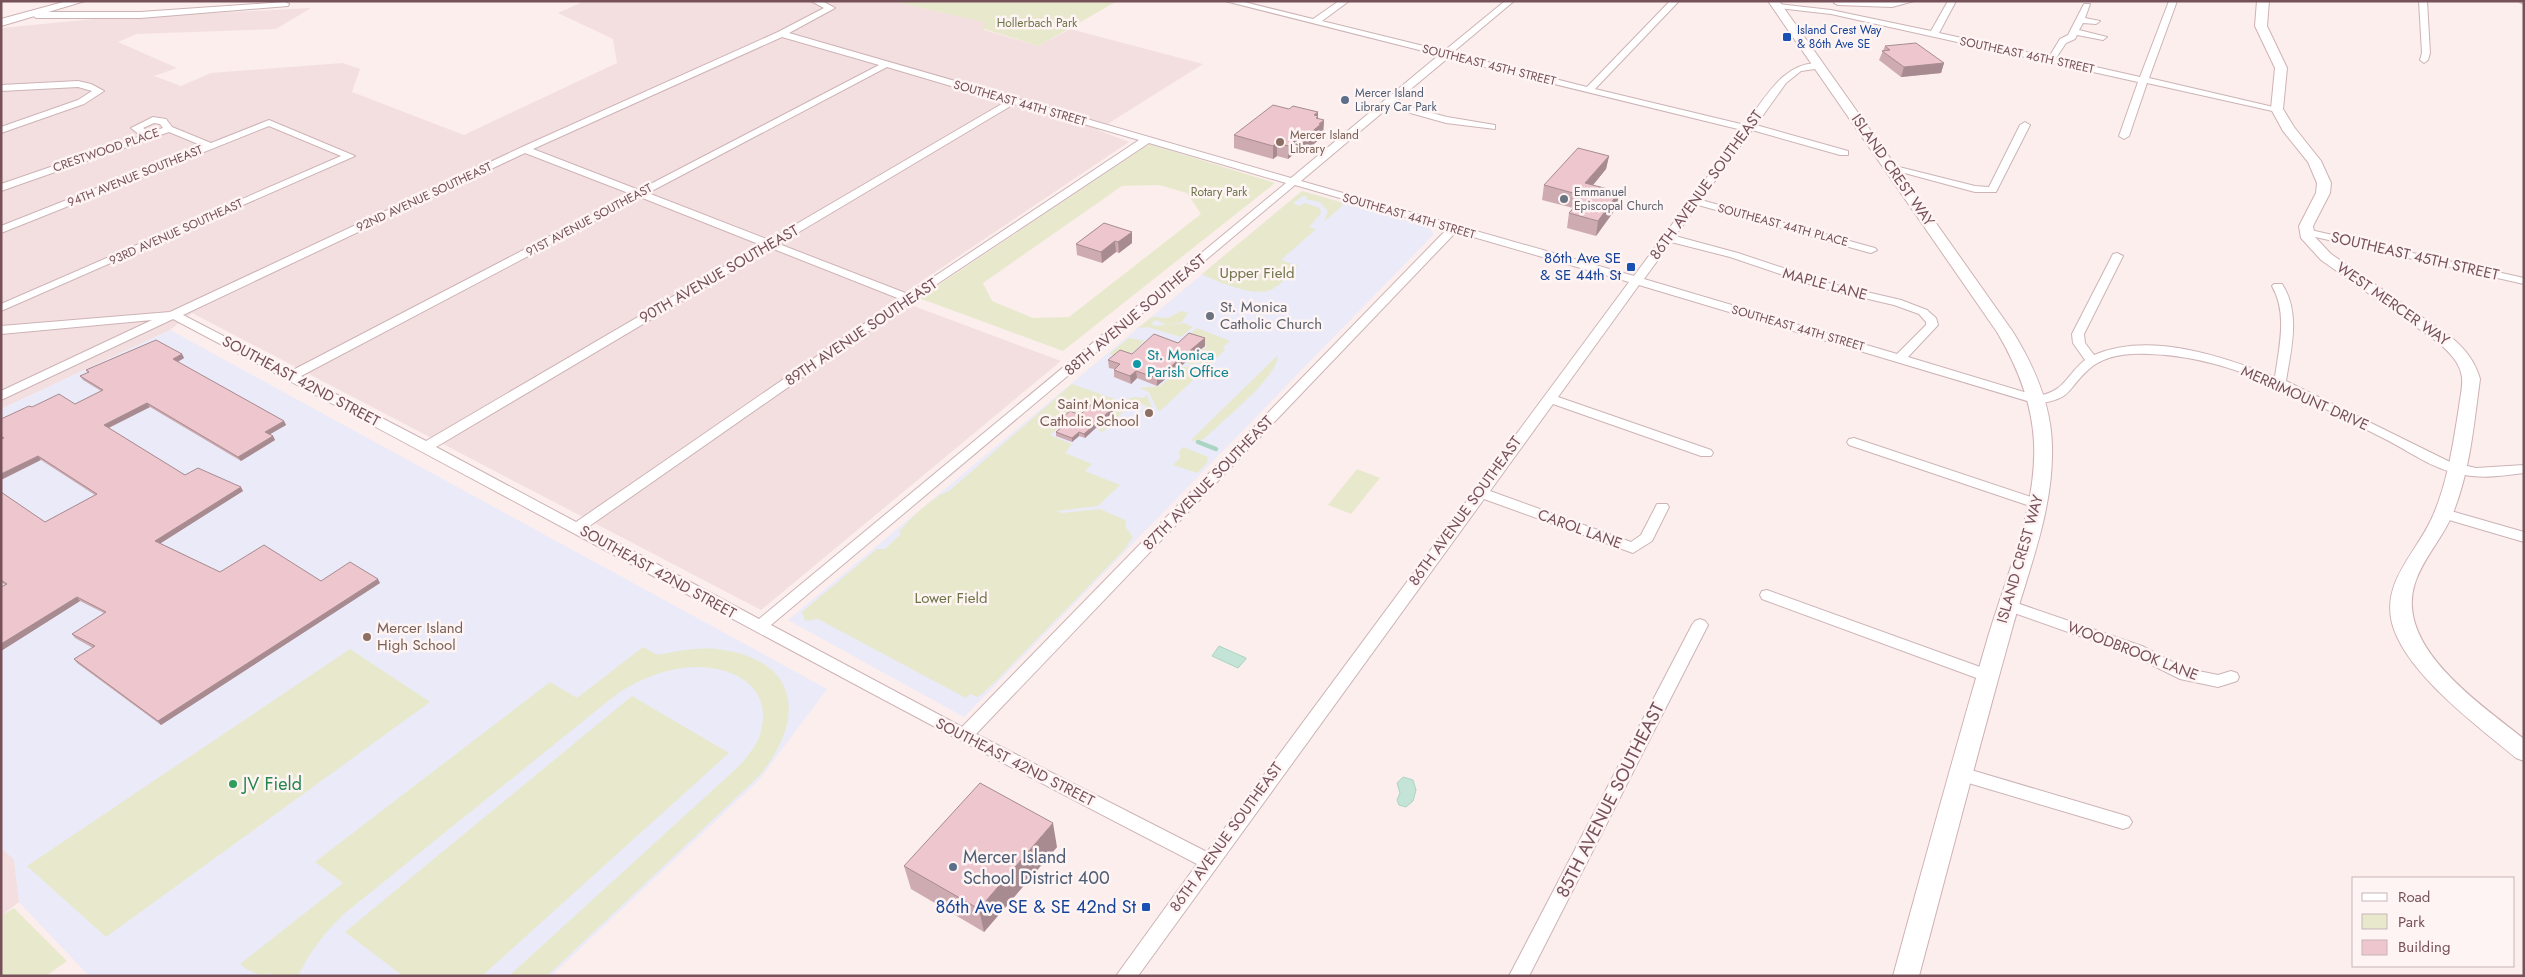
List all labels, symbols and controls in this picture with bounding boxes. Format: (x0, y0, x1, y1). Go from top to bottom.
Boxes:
park label: Hollerbach Park (997, 14, 1078, 32)
place label: Island Crest Way & 86th Ave SE (1797, 21, 1882, 53)
marker: Island Crest Way & 86th Ave SE (1781, 31, 1793, 43)
street label: SOUTHEAST 46TH STREET (1958, 32, 2096, 78)
street label: SOUTHEAST 45TH STREET (1420, 40, 1558, 90)
street label: SOUTHEAST 44TH STREET (951, 75, 1089, 131)
place label: Mercer Island Library Car Park (1355, 84, 1437, 116)
marker: Mercer Island Library Car Park (1339, 94, 1351, 106)
street label: 86TH AVENUE SOUTHEAST (1644, 106, 1768, 264)
street label: ISLAND CREST WAY (1846, 109, 1940, 231)
street label: CRESTWOOD PLACE (50, 123, 162, 177)
place label: Mercer Island Library (1290, 126, 1359, 158)
marker: Mercer Island Library (1274, 136, 1286, 148)
street label: 94TH AVENUE SOUTHEAST (65, 140, 206, 211)
street label: 92ND AVENUE SOUTHEAST (353, 158, 495, 236)
street label: 91ST AVENUE SOUTHEAST (523, 179, 656, 261)
park label: Rotary Park (1191, 183, 1248, 201)
place label: Emmanuel Episcopal Church (1574, 183, 1663, 215)
street label: SOUTHEAST 44TH STREET (1340, 188, 1478, 244)
marker: Emmanuel Episcopal Church (1558, 193, 1570, 205)
street label: 93RD AVENUE SOUTHEAST (106, 194, 246, 270)
street label: SOUTHEAST 44TH PLACE (1716, 199, 1850, 251)
street label: 90TH AVENUE SOUTHEAST (635, 219, 803, 329)
street label: SOUTHEAST 45TH STREET (2329, 226, 2501, 286)
place label: 86th Ave SE & SE 44th St (1540, 247, 1621, 286)
street label: 88TH AVENUE SOUTHEAST (1059, 249, 1211, 381)
street label: WEST MERCER WAY (2332, 257, 2455, 352)
marker: 86th Ave SE & SE 44th St (1625, 261, 1637, 273)
park label: Upper Field (1220, 262, 1295, 284)
street label: MAPLE LANE (1780, 262, 1870, 306)
street label: 89TH AVENUE SOUTHEAST (780, 273, 942, 391)
place label: St. Monica Catholic Church (1220, 296, 1322, 335)
street label: SOUTHEAST 44TH STREET (1729, 300, 1867, 356)
marker: St. Monica Catholic Church (1204, 310, 1216, 322)
street label: SOUTHEAST 42ND STREET (218, 330, 384, 432)
place label: St. Monica Parish Office (1147, 344, 1229, 383)
marker: St. Monica Parish Office (1131, 358, 1143, 370)
street label: MERRIMOUNT DRIVE (2238, 360, 2372, 436)
place label: Saint Monica Catholic School (1040, 393, 1139, 432)
marker: Saint Monica Catholic School (1143, 407, 1155, 419)
street label: 87TH AVENUE SOUTHEAST (1138, 411, 1278, 555)
street label: 86TH AVENUE SOUTHEAST (1403, 432, 1527, 590)
street label: ISLAND CREST WAY (1991, 492, 2049, 626)
street label: CAROL LANE (1535, 504, 1625, 554)
street label: SOUTHEAST 42ND STREET (576, 520, 740, 624)
park label: Lower Field (914, 587, 988, 609)
street label: WOODBROOK LANE (2064, 616, 2202, 686)
place label: Mercer Island High School (377, 617, 463, 656)
marker: Mercer Island High School (361, 631, 373, 643)
street label: 85TH AVENUE SOUTHEAST (1549, 697, 1671, 902)
street label: SOUTHEAST 42ND STREET (932, 712, 1098, 812)
street label: 86TH AVENUE SOUTHEAST (1164, 758, 1288, 916)
place label: JV Field (241, 771, 302, 797)
marker: JV Field (227, 778, 239, 790)
place label: Mercer Island School District 400 (963, 844, 1110, 891)
marker: Mercer Island School District 400 (947, 861, 959, 873)
legend (2352, 877, 2515, 967)
text: Road (2398, 886, 2430, 908)
place label: 86th Ave SE & SE 42nd St (935, 894, 1137, 920)
marker: 86th Ave SE & SE 42nd St (1140, 901, 1152, 913)
text: Park (2398, 911, 2425, 933)
text: Building (2398, 936, 2450, 958)

